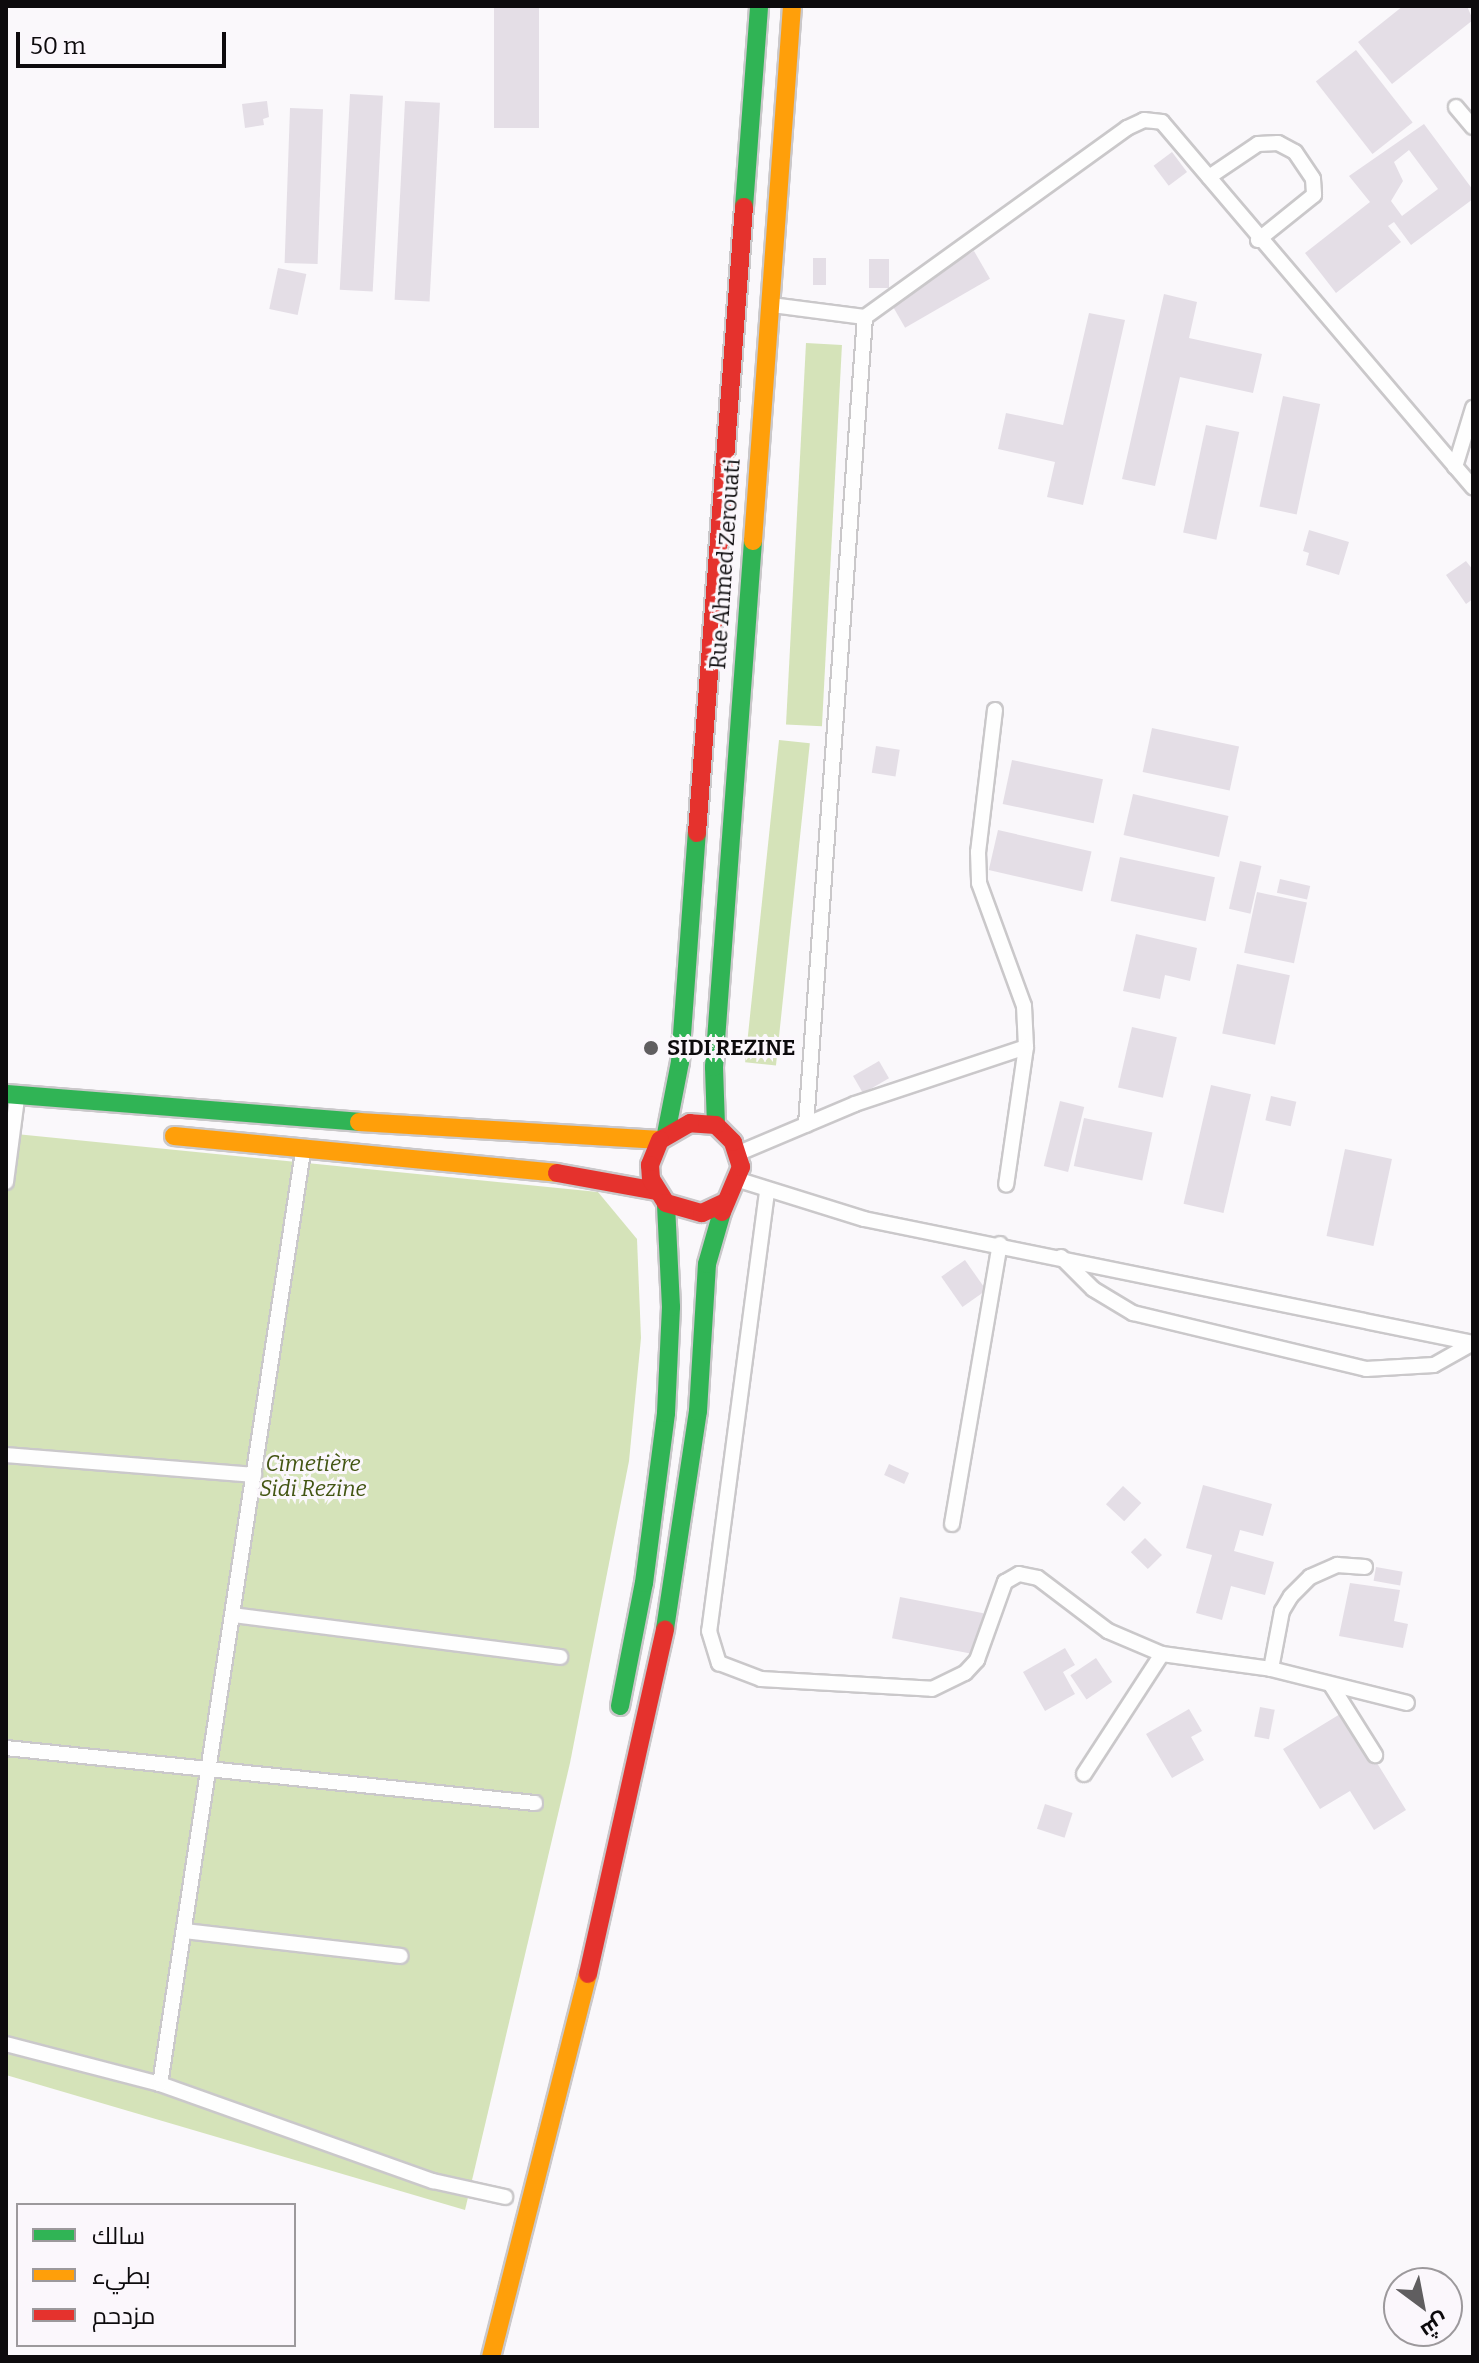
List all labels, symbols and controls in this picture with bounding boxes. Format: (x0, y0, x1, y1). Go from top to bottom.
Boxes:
scale bar (20, 16, 230, 66)
text: 50 m (30, 32, 86, 60)
street label: Rue Ahmed Zerouati (704, 458, 746, 670)
place label: SIDI REZINE (667, 1035, 795, 1061)
marker: SIDI REZINE (642, 1039, 660, 1057)
park label: Cimetière Sidi Rezine (259, 1450, 367, 1502)
legend (16, 2203, 296, 2347)
text: سالك (92, 2222, 145, 2250)
text: بطيء (92, 2262, 151, 2290)
north arrow (1383, 2267, 1463, 2347)
text: مزدحم (92, 2302, 155, 2330)
text: ش (1416, 2307, 1454, 2345)

